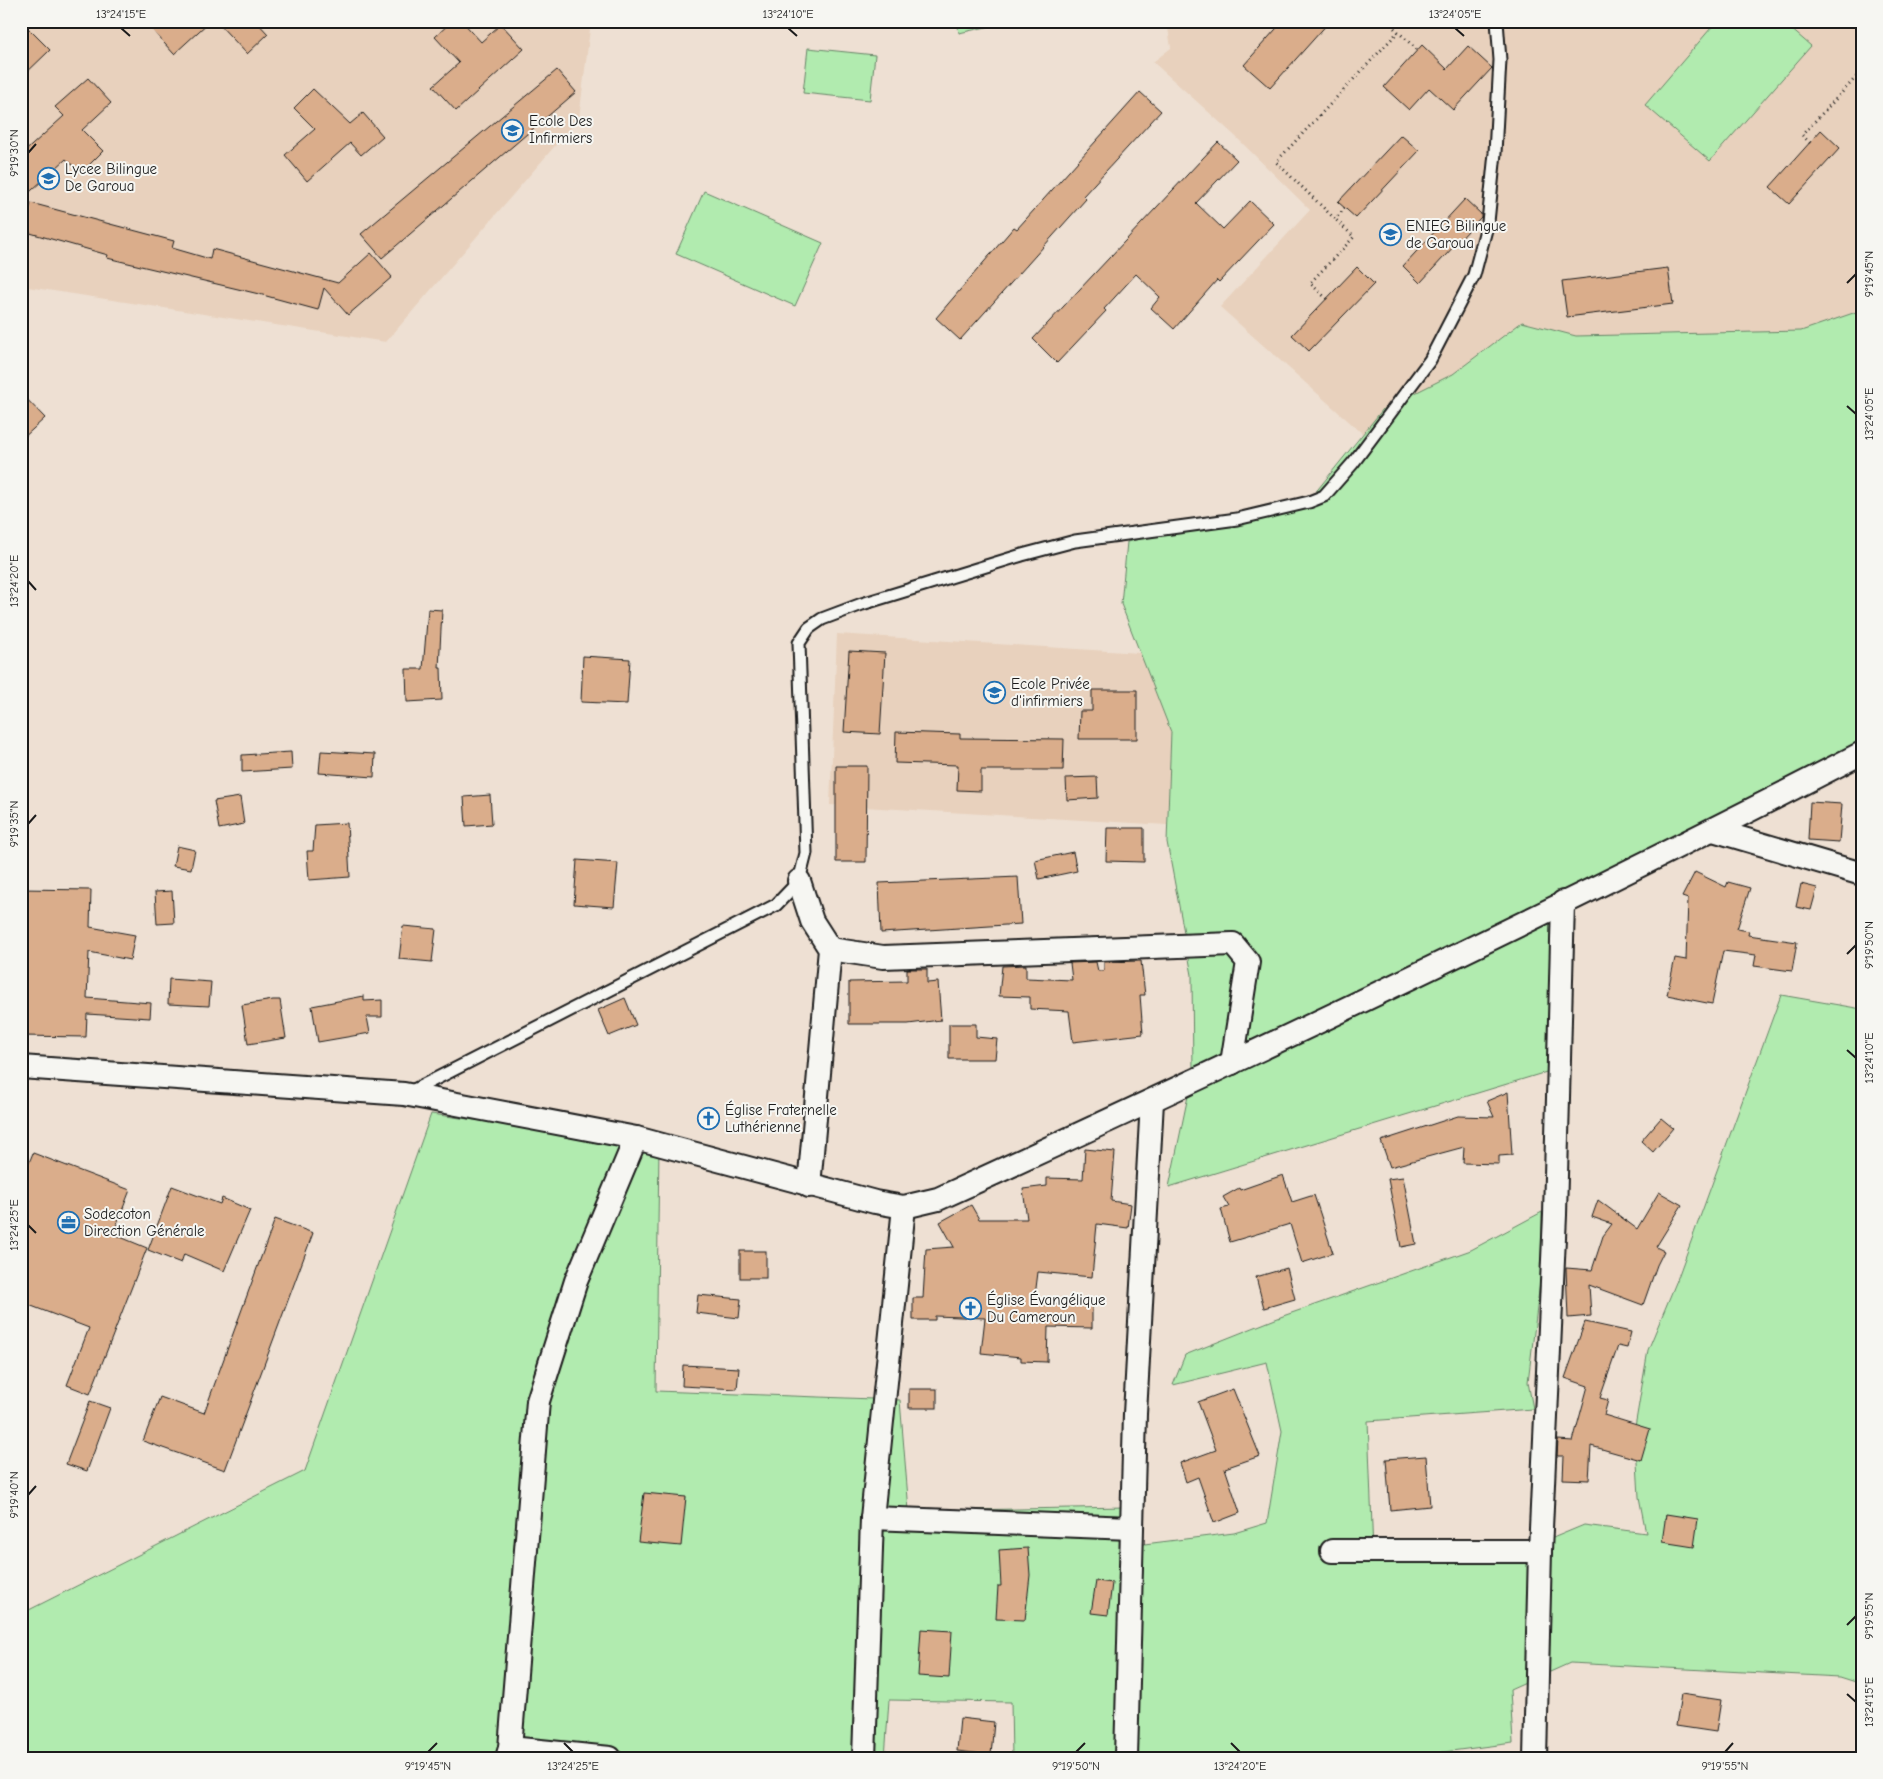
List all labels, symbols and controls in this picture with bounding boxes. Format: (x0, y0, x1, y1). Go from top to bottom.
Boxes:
text: 13°24'15"E (96, 7, 146, 21)
text: 13°24'10"E (763, 7, 813, 21)
text: 13°24'05"E (1429, 7, 1481, 21)
place label: Ecole Des Infirmiers (529, 112, 592, 147)
school or university icon: Ecole Des Infirmiers (501, 118, 525, 142)
text: 9°19'30"N (7, 129, 21, 177)
place label: Lycee Bilingue De Garoua (65, 160, 158, 195)
school or university icon: Lycee Bilingue De Garoua (37, 166, 61, 190)
place label: ENIEG Bilingue de Garoua (1406, 217, 1507, 252)
school or university icon: ENIEG Bilingue de Garoua (1378, 223, 1402, 247)
text: 9°19'45"N (1862, 251, 1876, 297)
text: 13°24'05"E (1862, 388, 1876, 440)
text: 13°24'20"E (7, 555, 21, 607)
place label: Ecole Privée d'infirmiers (1011, 675, 1090, 710)
school or university icon: Ecole Privée d'infirmiers (983, 681, 1007, 705)
text: 9°19'35"N (7, 801, 21, 847)
text: 9°19'50"N (1862, 921, 1876, 969)
text: 13°24'10"E (1862, 1033, 1876, 1083)
place label: Église Fraternelle Luthérienne (725, 1100, 837, 1136)
church icon: Église Fraternelle Luthérienne (697, 1107, 721, 1131)
text: 13°24'25"E (7, 1199, 21, 1251)
place label: Sodecoton Direction Générale (84, 1205, 205, 1240)
office icon: Sodecoton Direction Générale (56, 1211, 80, 1235)
place label: Église Évangélique Du Cameroun (987, 1290, 1106, 1326)
church icon: Église Évangélique Du Cameroun (959, 1297, 983, 1321)
text: 9°19'40"N (7, 1471, 21, 1519)
text: 9°19'55"N (1862, 1592, 1876, 1640)
text: 13°24'15"E (1862, 1677, 1876, 1727)
text: 9°19'45"N (405, 1759, 451, 1773)
text: 13°24'25"E (547, 1759, 599, 1773)
text: 9°19'50"N (1052, 1759, 1100, 1773)
text: 13°24'20"E (1214, 1759, 1266, 1773)
text: 9°19'55"N (1701, 1759, 1749, 1773)

